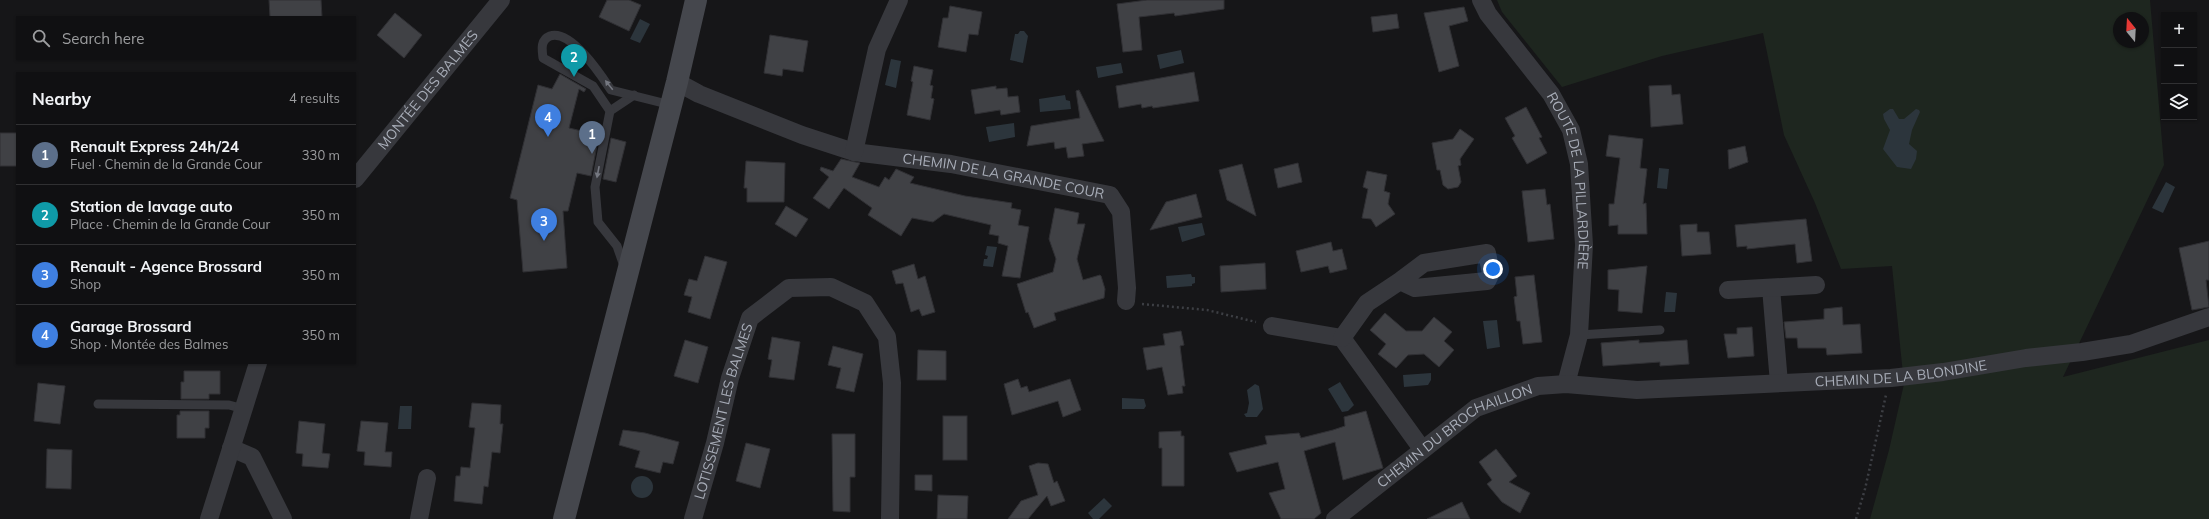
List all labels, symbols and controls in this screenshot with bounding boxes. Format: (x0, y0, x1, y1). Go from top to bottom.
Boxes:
north arrow (2113, 12, 2149, 48)
map controls (2161, 12, 2197, 120)
button: + (2161, 12, 2197, 48)
search box (16, 16, 356, 60)
street label: MONTÉE DES BALMES (374, 26, 482, 153)
icon: search (30, 27, 52, 49)
text: Search here (62, 29, 144, 48)
pin: 2 (561, 44, 587, 77)
button: − (2161, 48, 2197, 84)
one-way arrow (605, 79, 613, 90)
button: layers (2161, 84, 2197, 120)
text: Nearby (32, 88, 91, 109)
street label: ROUTE DE LA PILLARDIÈRE (1543, 89, 1593, 270)
text: 4 results (289, 90, 340, 106)
pin: 4 (535, 104, 561, 137)
pin: 1 (579, 121, 605, 154)
text: Renault Express 24h/24 (70, 137, 239, 156)
text: 1 (41, 147, 49, 163)
text: 330 m (302, 147, 340, 163)
street label: CHEMIN DE LA GRANDE COUR (901, 149, 1106, 203)
text: Fuel · Chemin de la Grande Cour (70, 156, 262, 172)
one-way arrow (594, 166, 600, 179)
text: Station de lavage auto (70, 197, 233, 216)
text: 2 (41, 207, 49, 223)
text: 350 m (302, 207, 340, 223)
pin: 3 (531, 208, 557, 241)
text: Place · Chemin de la Grande Cour (70, 216, 270, 232)
text: Renault - Agence Brossard (70, 257, 262, 276)
your location (1483, 259, 1503, 279)
text: 3 (41, 267, 49, 283)
text: 350 m (302, 267, 340, 283)
text: Shop (70, 276, 101, 292)
text: Garage Brossard (70, 317, 192, 336)
street label: LOTISSEMENT LES BALMES (690, 321, 757, 501)
text: 4 (41, 327, 49, 343)
text: 350 m (302, 327, 340, 343)
text: Shop · Montée des Balmes (70, 336, 228, 352)
street label: CHEMIN DE LA BLONDINE (1814, 356, 1988, 391)
street label: CHEMIN DU BROCHAILLON (1373, 380, 1535, 492)

